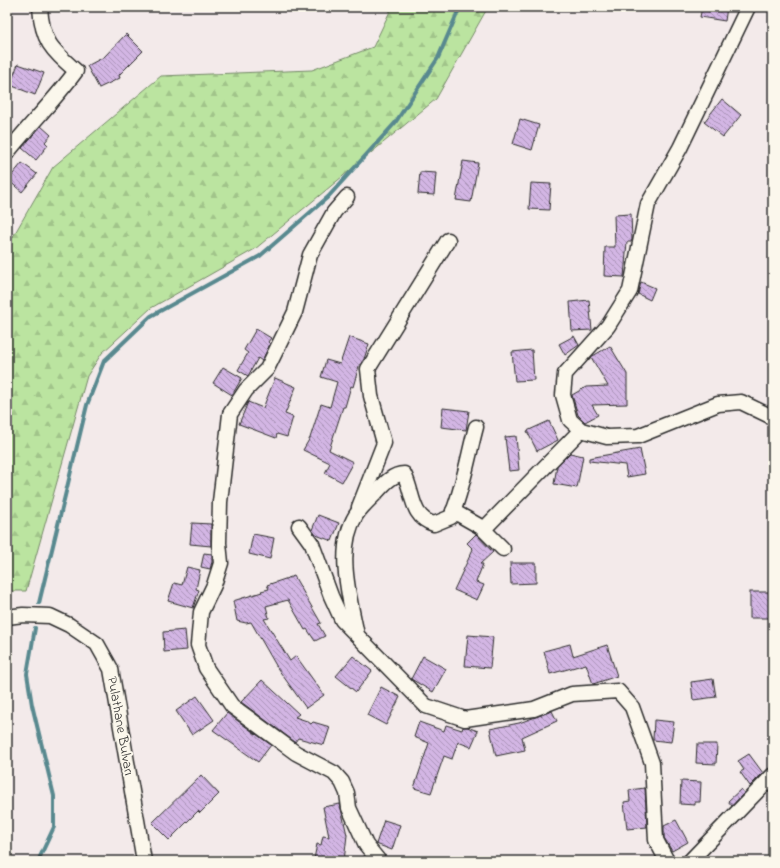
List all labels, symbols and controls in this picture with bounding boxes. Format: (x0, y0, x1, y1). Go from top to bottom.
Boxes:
street label: Pulathane Bulvarı (101, 675, 139, 777)

